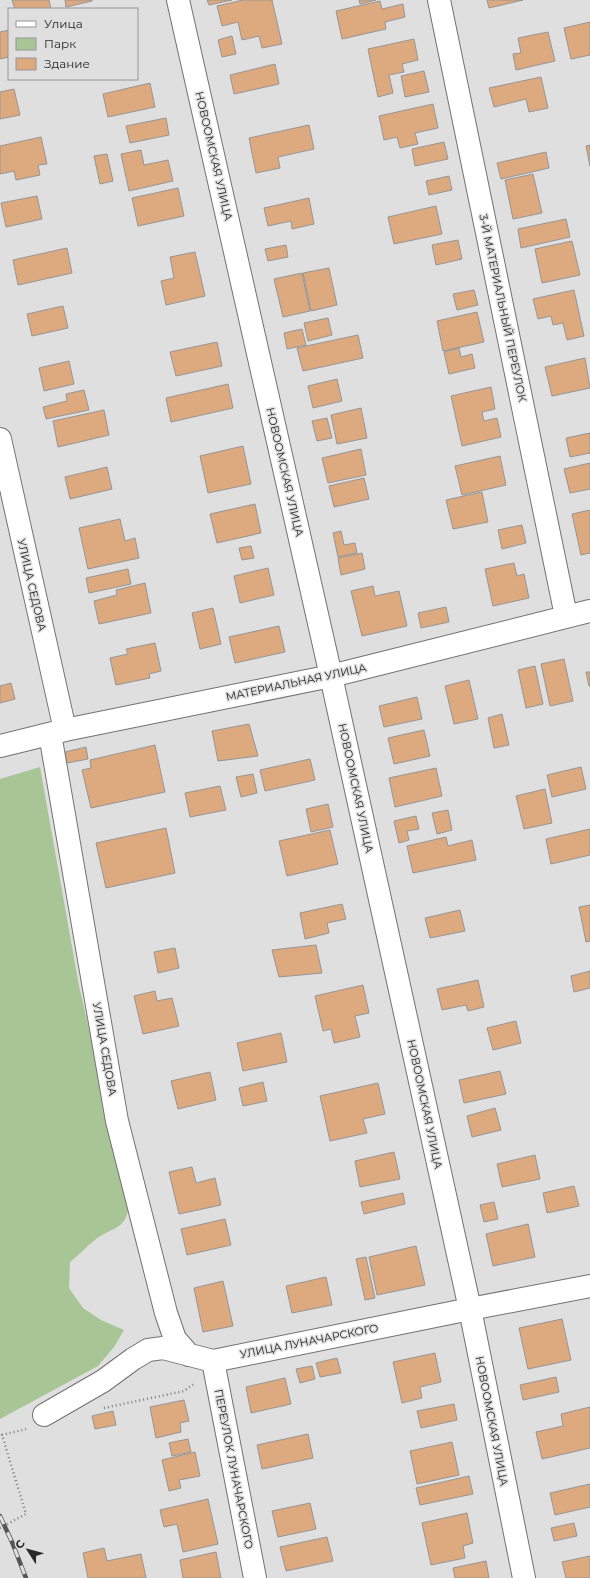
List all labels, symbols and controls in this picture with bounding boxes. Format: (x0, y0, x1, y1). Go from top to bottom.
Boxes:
legend (8, 8, 138, 80)
text: Улица (44, 16, 83, 31)
text: Парк (44, 36, 76, 51)
text: Здание (44, 56, 90, 71)
street label: НОВООМСКАЯ УЛИЦА (192, 90, 236, 223)
street label: 3-Й МАТЕРИАЛЬНЫЙ ПЕРЕУЛОК (476, 213, 530, 403)
street label: НОВООМСКАЯ УЛИЦА (263, 406, 307, 539)
street label: УЛИЦА СЕДОВА (15, 537, 50, 633)
street label: МАТЕРИАЛЬНАЯ УЛИЦА (224, 660, 368, 704)
street label: НОВООМСКАЯ УЛИЦА (335, 722, 377, 855)
street label: УЛИЦА СЕДОВА (90, 1001, 120, 1098)
street label: НОВООМСКАЯ УЛИЦА (404, 1038, 446, 1171)
street label: УЛИЦА ЛУНАЧАРСКОГО (239, 1321, 379, 1361)
street label: НОВООМСКАЯ УЛИЦА (473, 1355, 512, 1488)
street label: ПЕРЕУЛОК ЛУНАЧАРСКОГО (212, 1388, 256, 1550)
north arrow (8, 1530, 48, 1570)
text: С (12, 1537, 28, 1551)

